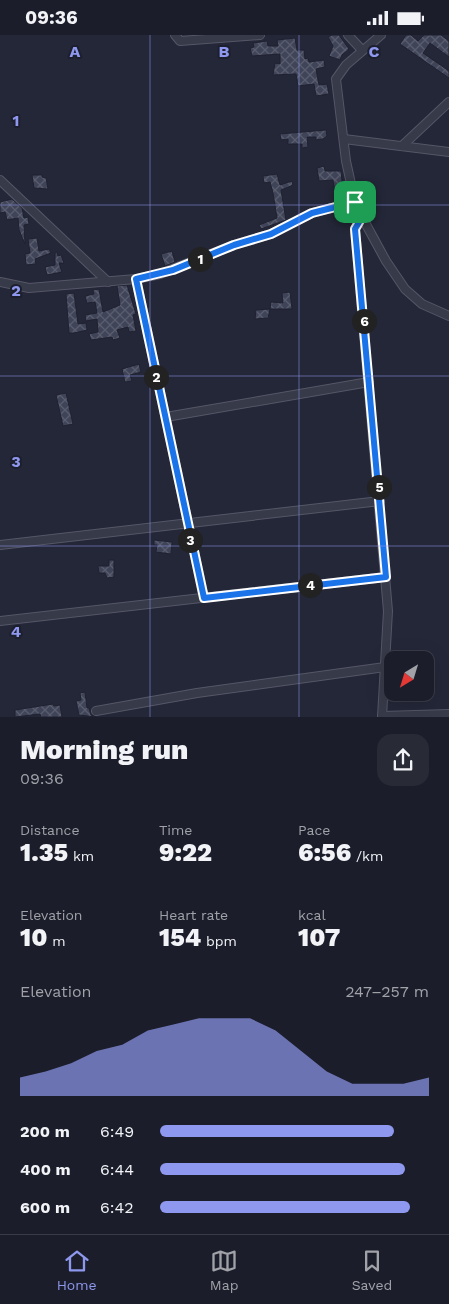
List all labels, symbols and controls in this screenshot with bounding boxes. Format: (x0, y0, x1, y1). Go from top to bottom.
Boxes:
text: 09:36 (25, 6, 78, 29)
text: A (70, 42, 81, 61)
text: B (219, 42, 230, 61)
text: C (369, 42, 380, 61)
text: 1 (13, 111, 19, 130)
pin (334, 181, 376, 223)
icon: arrive (341, 188, 369, 216)
pin: 1 (188, 247, 212, 271)
text: 1 (197, 251, 204, 267)
text: 2 (11, 281, 21, 300)
pin: 6 (352, 309, 376, 333)
text: 6 (360, 313, 369, 329)
pin: 2 (144, 365, 168, 389)
text: 2 (152, 369, 161, 385)
text: 3 (11, 452, 21, 471)
pin: 5 (366, 475, 392, 499)
text: 5 (375, 479, 384, 495)
pin: 3 (178, 527, 202, 553)
text: 3 (186, 532, 195, 548)
pin: 4 (298, 573, 322, 597)
text: 4 (306, 577, 315, 593)
text: 4 (11, 622, 21, 641)
north arrow (384, 651, 434, 701)
map controls (384, 651, 434, 701)
text: Morning run (20, 733, 188, 766)
button: share (377, 734, 429, 786)
text: 09:36 (20, 769, 64, 788)
text: Distance (20, 822, 80, 838)
text: Time (159, 822, 192, 838)
text: Pace (298, 822, 330, 838)
text: 1.35 (20, 838, 68, 867)
text: 9:22 (159, 838, 212, 867)
text: 6:56 (298, 838, 351, 867)
text: km (68, 848, 94, 864)
text: /km (351, 848, 383, 864)
text: Elevation (20, 907, 83, 923)
text: Heart rate (159, 907, 228, 923)
text: kcal (298, 907, 326, 923)
text: 10 (20, 923, 47, 952)
text: 154 (159, 923, 201, 952)
text: 107 (298, 923, 340, 952)
text: m (47, 933, 66, 949)
text: bpm (201, 933, 237, 949)
text: Elevation (20, 982, 91, 1001)
text: 247–257 m (345, 982, 429, 1001)
text: 200 m (20, 1122, 70, 1141)
text: 6:49 (100, 1122, 134, 1141)
text: 400 m (20, 1160, 71, 1179)
text: 6:44 (100, 1160, 134, 1179)
text: 600 m (20, 1198, 70, 1217)
text: 6:42 (100, 1198, 134, 1217)
tab: Home (57, 1247, 97, 1293)
tab: Map (210, 1247, 238, 1293)
tab: Saved (352, 1247, 392, 1293)

